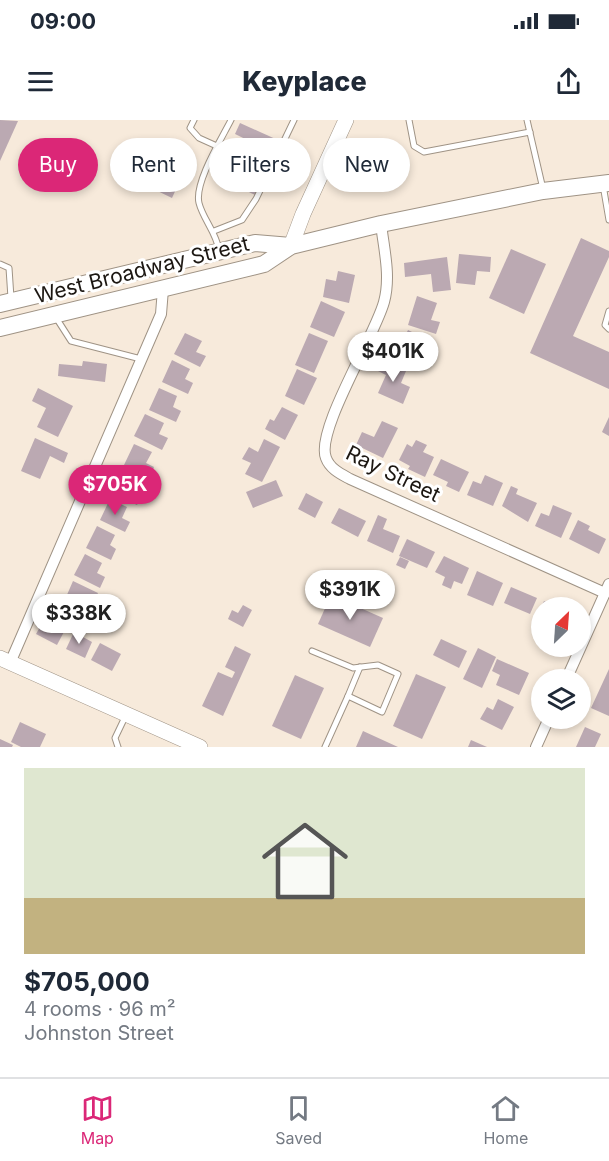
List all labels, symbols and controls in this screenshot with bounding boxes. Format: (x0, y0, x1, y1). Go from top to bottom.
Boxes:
text: 09:00 (30, 8, 96, 34)
icon: menu (24, 65, 57, 98)
text: Keyplace (242, 65, 367, 98)
icon: share (552, 65, 585, 98)
chip: Buy (18, 138, 98, 192)
chip: Rent (110, 138, 197, 192)
chip: Filters (209, 138, 311, 192)
chip: New (323, 138, 410, 192)
street label: West Broadway Street (32, 231, 252, 308)
pin: $401K (351, 332, 435, 383)
text: $401K (361, 339, 425, 363)
street label: Ray Street (342, 440, 445, 507)
pin: $705K (73, 465, 157, 516)
text: $705K (82, 472, 148, 496)
pin: $391K (308, 570, 392, 621)
text: $391K (319, 577, 381, 601)
pin: $338K (37, 594, 121, 645)
north arrow (531, 597, 591, 657)
map controls (531, 597, 591, 729)
text: $338K (46, 601, 112, 625)
button: layers (531, 669, 591, 729)
icon: home (251, 807, 359, 915)
text: $705,000 (24, 966, 150, 997)
text: 4 rooms · 96 m² (24, 997, 176, 1021)
text: Johnston Street (24, 1021, 174, 1045)
tab: Map (81, 1092, 114, 1148)
tab: Saved (275, 1092, 322, 1148)
tab: Home (483, 1092, 528, 1148)

